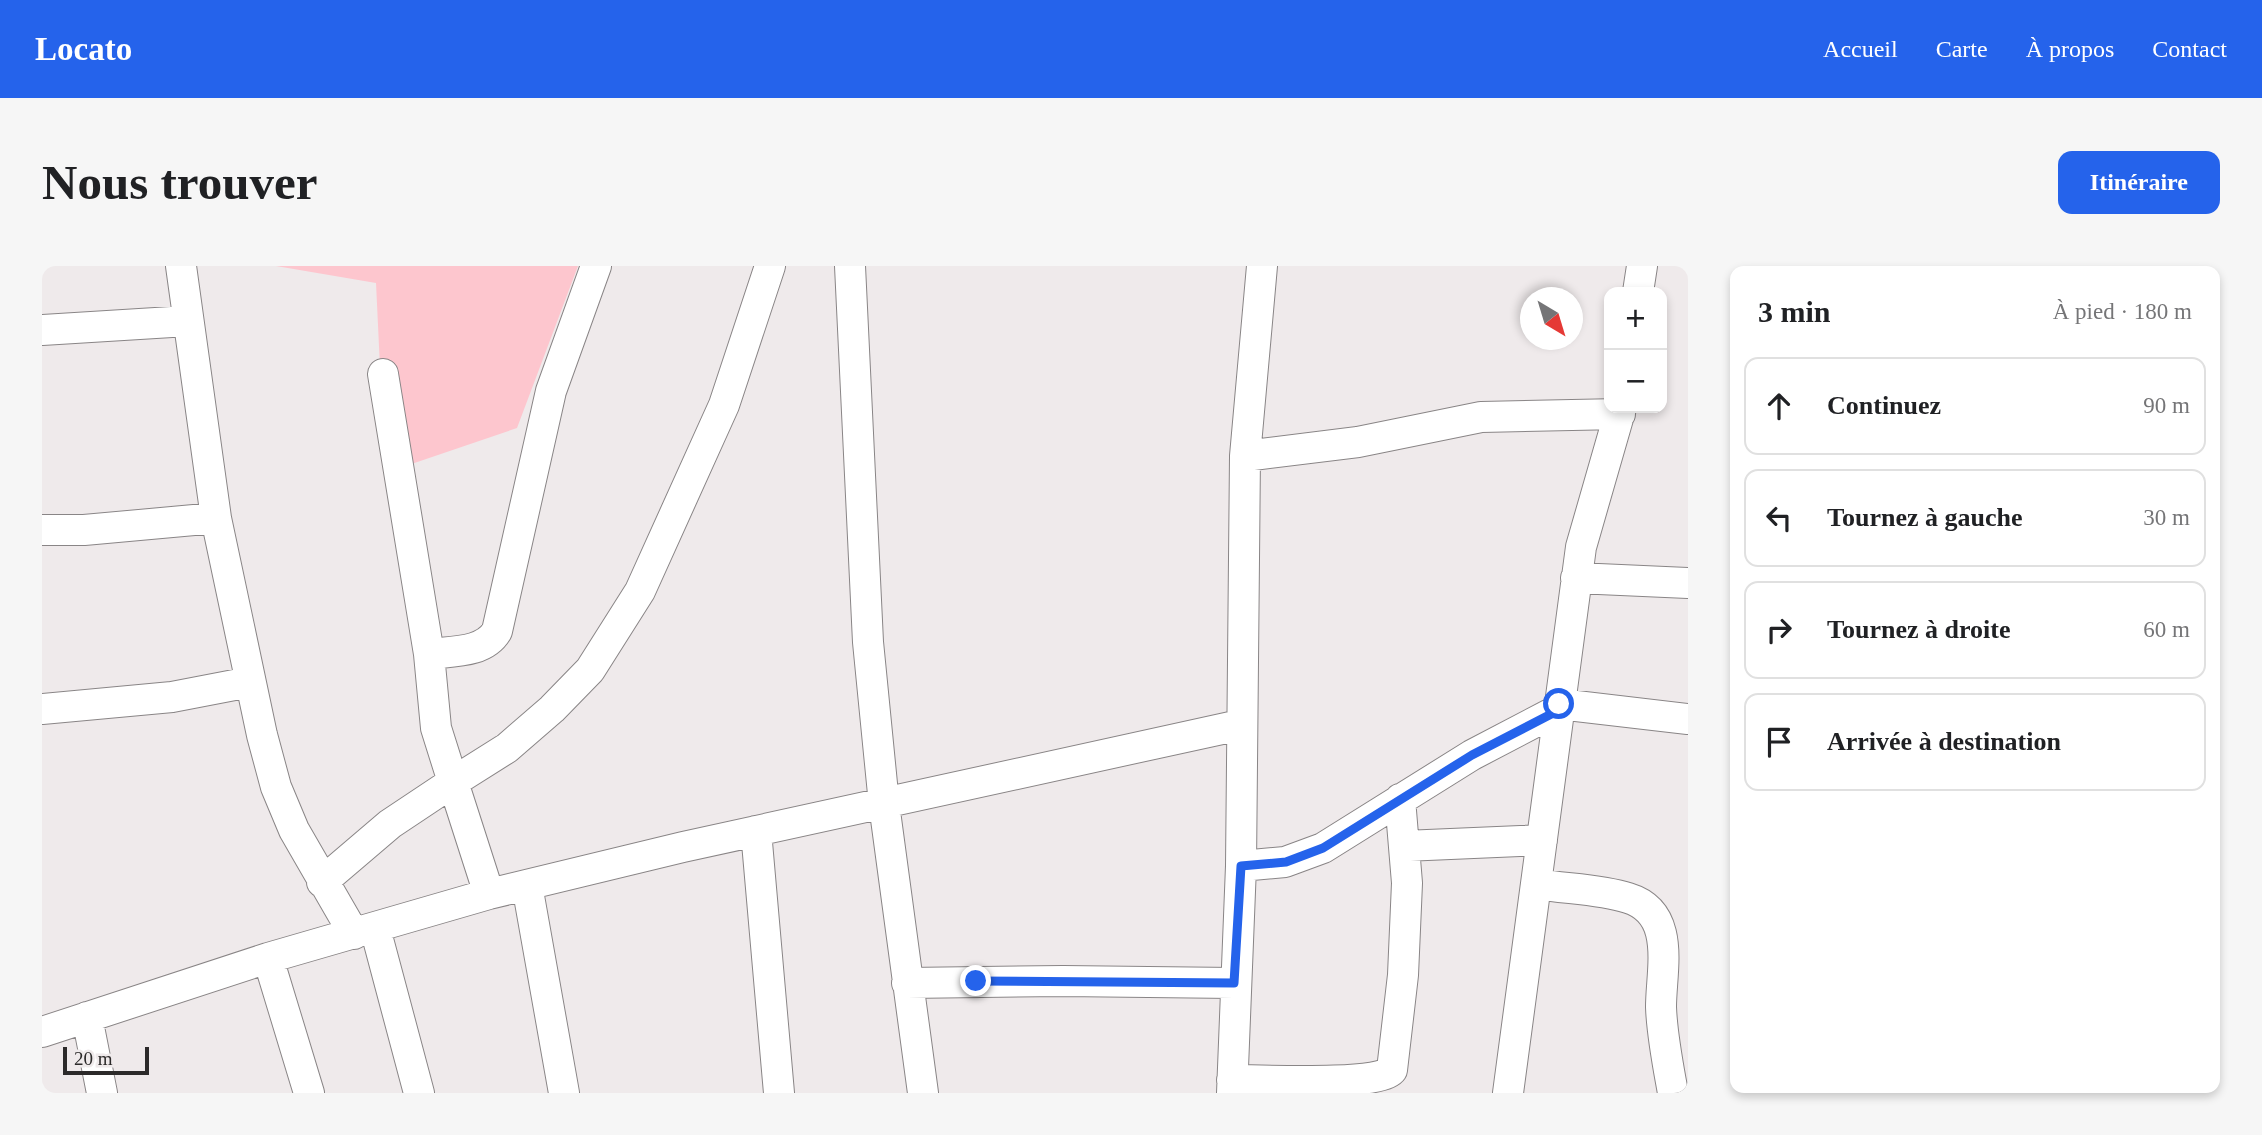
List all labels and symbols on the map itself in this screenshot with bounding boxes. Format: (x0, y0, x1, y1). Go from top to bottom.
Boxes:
north arrow (1520, 287, 1583, 350)
route start (1543, 688, 1574, 719)
route end (960, 965, 991, 996)
scale bar (63, 1044, 149, 1076)

